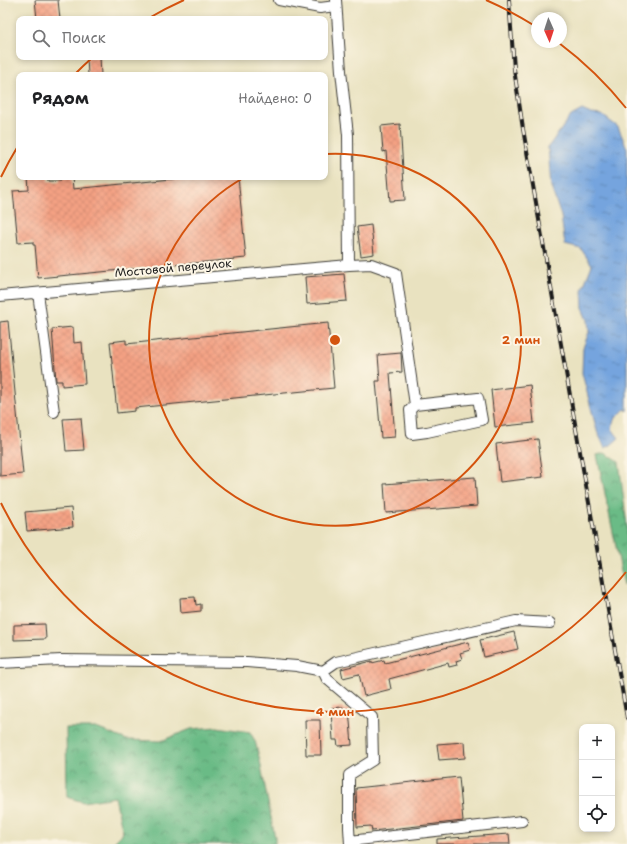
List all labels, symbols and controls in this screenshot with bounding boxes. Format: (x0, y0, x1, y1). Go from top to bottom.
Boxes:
north arrow (531, 12, 567, 48)
search box (16, 16, 328, 60)
icon: search (30, 27, 52, 49)
text: Поиск (62, 28, 106, 48)
text: Рядом (32, 87, 89, 109)
text: Найдено: 0 (238, 90, 312, 107)
street label: Мостовой переулок (114, 255, 233, 281)
text: 2 мин (502, 332, 540, 348)
centre of rings (328, 333, 342, 347)
text: 4 мин (316, 704, 354, 720)
map controls (579, 724, 615, 832)
button: + (579, 724, 615, 760)
button: − (579, 760, 615, 796)
button: locate (579, 796, 615, 832)

